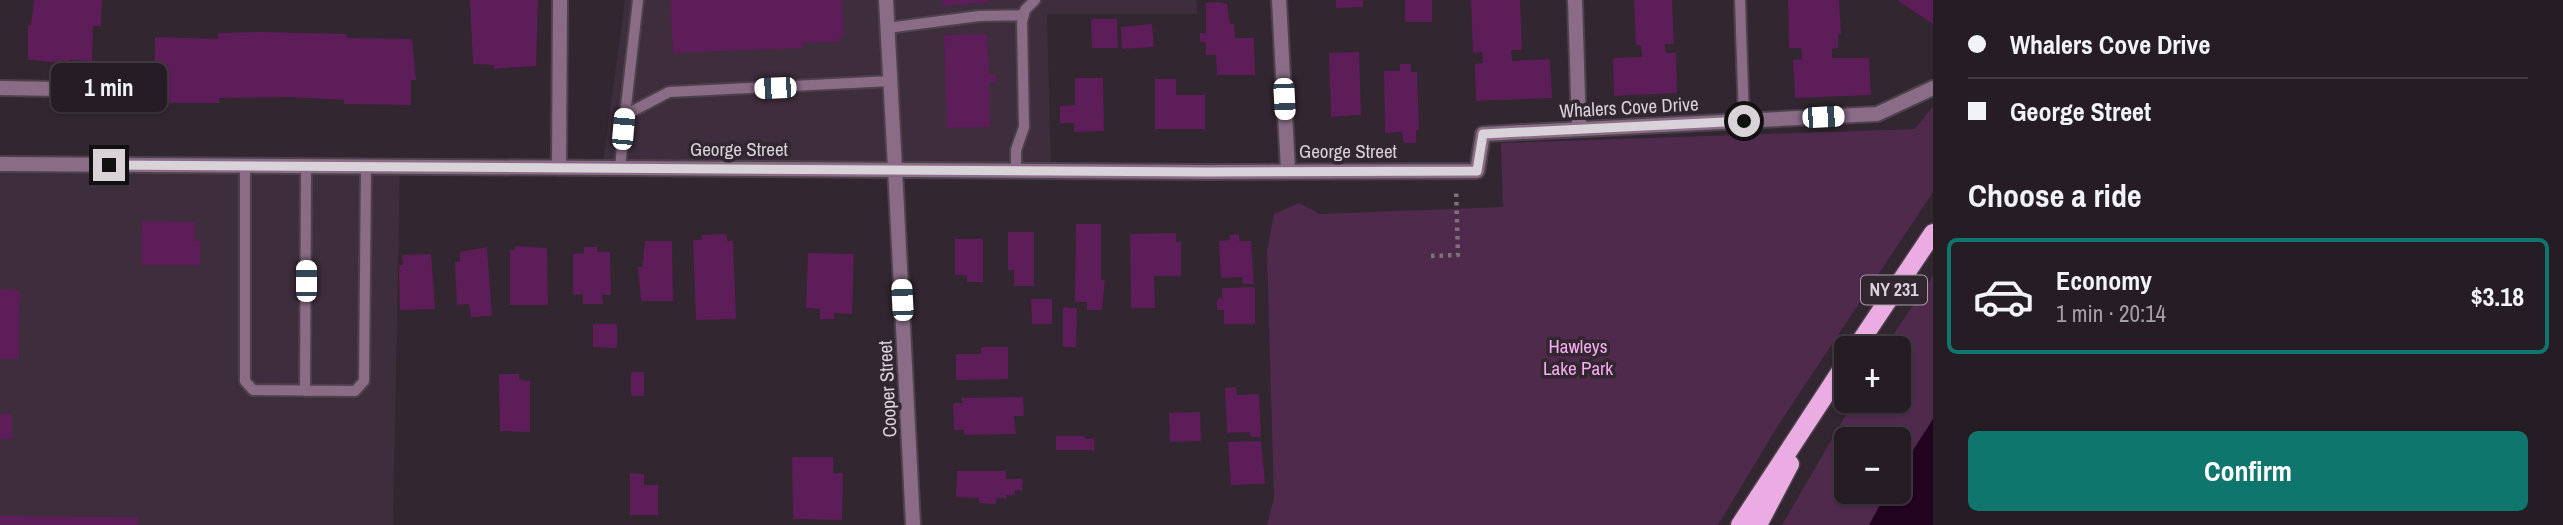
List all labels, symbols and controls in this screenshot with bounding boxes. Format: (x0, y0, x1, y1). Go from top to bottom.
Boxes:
text: Whalers Cove Drive (2010, 27, 2210, 62)
callout: 1 min (51, 64, 167, 113)
text: 1 min (84, 72, 134, 103)
car (754, 77, 797, 99)
car (1273, 77, 1296, 121)
street label: Whalers Cove Drive (1559, 90, 1699, 124)
text: George Street (2010, 94, 2151, 129)
route start (1728, 105, 1760, 137)
car (1802, 105, 1845, 129)
car (611, 107, 636, 151)
street label: George Street (690, 136, 789, 162)
street label: George Street (1299, 138, 1398, 164)
route end (93, 149, 125, 181)
text: Choose a ride (1968, 174, 2142, 217)
car (296, 260, 317, 302)
text: Economy (2056, 263, 2152, 298)
icon: car (1972, 265, 2035, 328)
road number: NY 231 (1861, 276, 1927, 304)
car (891, 278, 914, 322)
text: $3.18 (2471, 279, 2524, 314)
text: 1 min · 20:14 (2056, 298, 2166, 329)
park label: Hawleys Lake Park (1543, 333, 1613, 381)
map controls (1834, 336, 1911, 504)
button: + (1834, 336, 1911, 413)
street label: Cooper Street (871, 339, 903, 438)
button: − (1834, 427, 1911, 504)
button: Confirm (1968, 431, 2528, 511)

